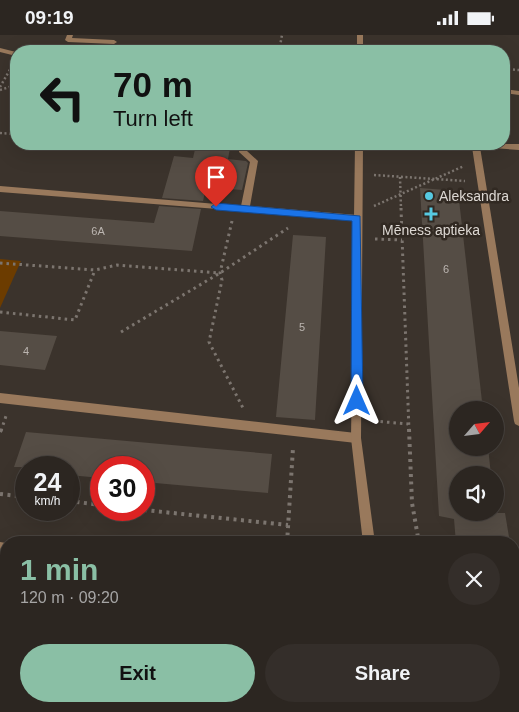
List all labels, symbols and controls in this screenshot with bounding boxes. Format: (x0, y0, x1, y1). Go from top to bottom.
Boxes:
text: 09:19 (25, 7, 74, 28)
icon: left (30, 65, 95, 130)
text: 70 m (113, 65, 193, 104)
text: Turn left (113, 106, 193, 131)
pin (195, 156, 237, 207)
icon: arrive (202, 163, 230, 191)
place label: Aleksandra (439, 188, 509, 204)
marker: Aleksandra (423, 190, 435, 202)
marker: Mēness aptieka (425, 208, 437, 220)
place label: Mēness aptieka (382, 222, 480, 238)
house number: 6A (91, 225, 105, 237)
house number: 6 (443, 263, 449, 275)
house number: 5 (299, 321, 305, 333)
house number: 4 (23, 345, 29, 357)
position arrow (330, 374, 382, 426)
north arrow (449, 401, 504, 456)
map controls (449, 401, 504, 521)
speed limit sign: 30 (90, 456, 155, 521)
button: sound (449, 466, 504, 521)
text: 24 (34, 468, 61, 496)
text: km/h (34, 494, 61, 508)
text: 1 min (20, 553, 98, 586)
button: close (448, 553, 500, 605)
text: 120 m · 09:20 (20, 589, 119, 606)
button: Exit (20, 644, 255, 702)
button: Share (265, 644, 500, 702)

